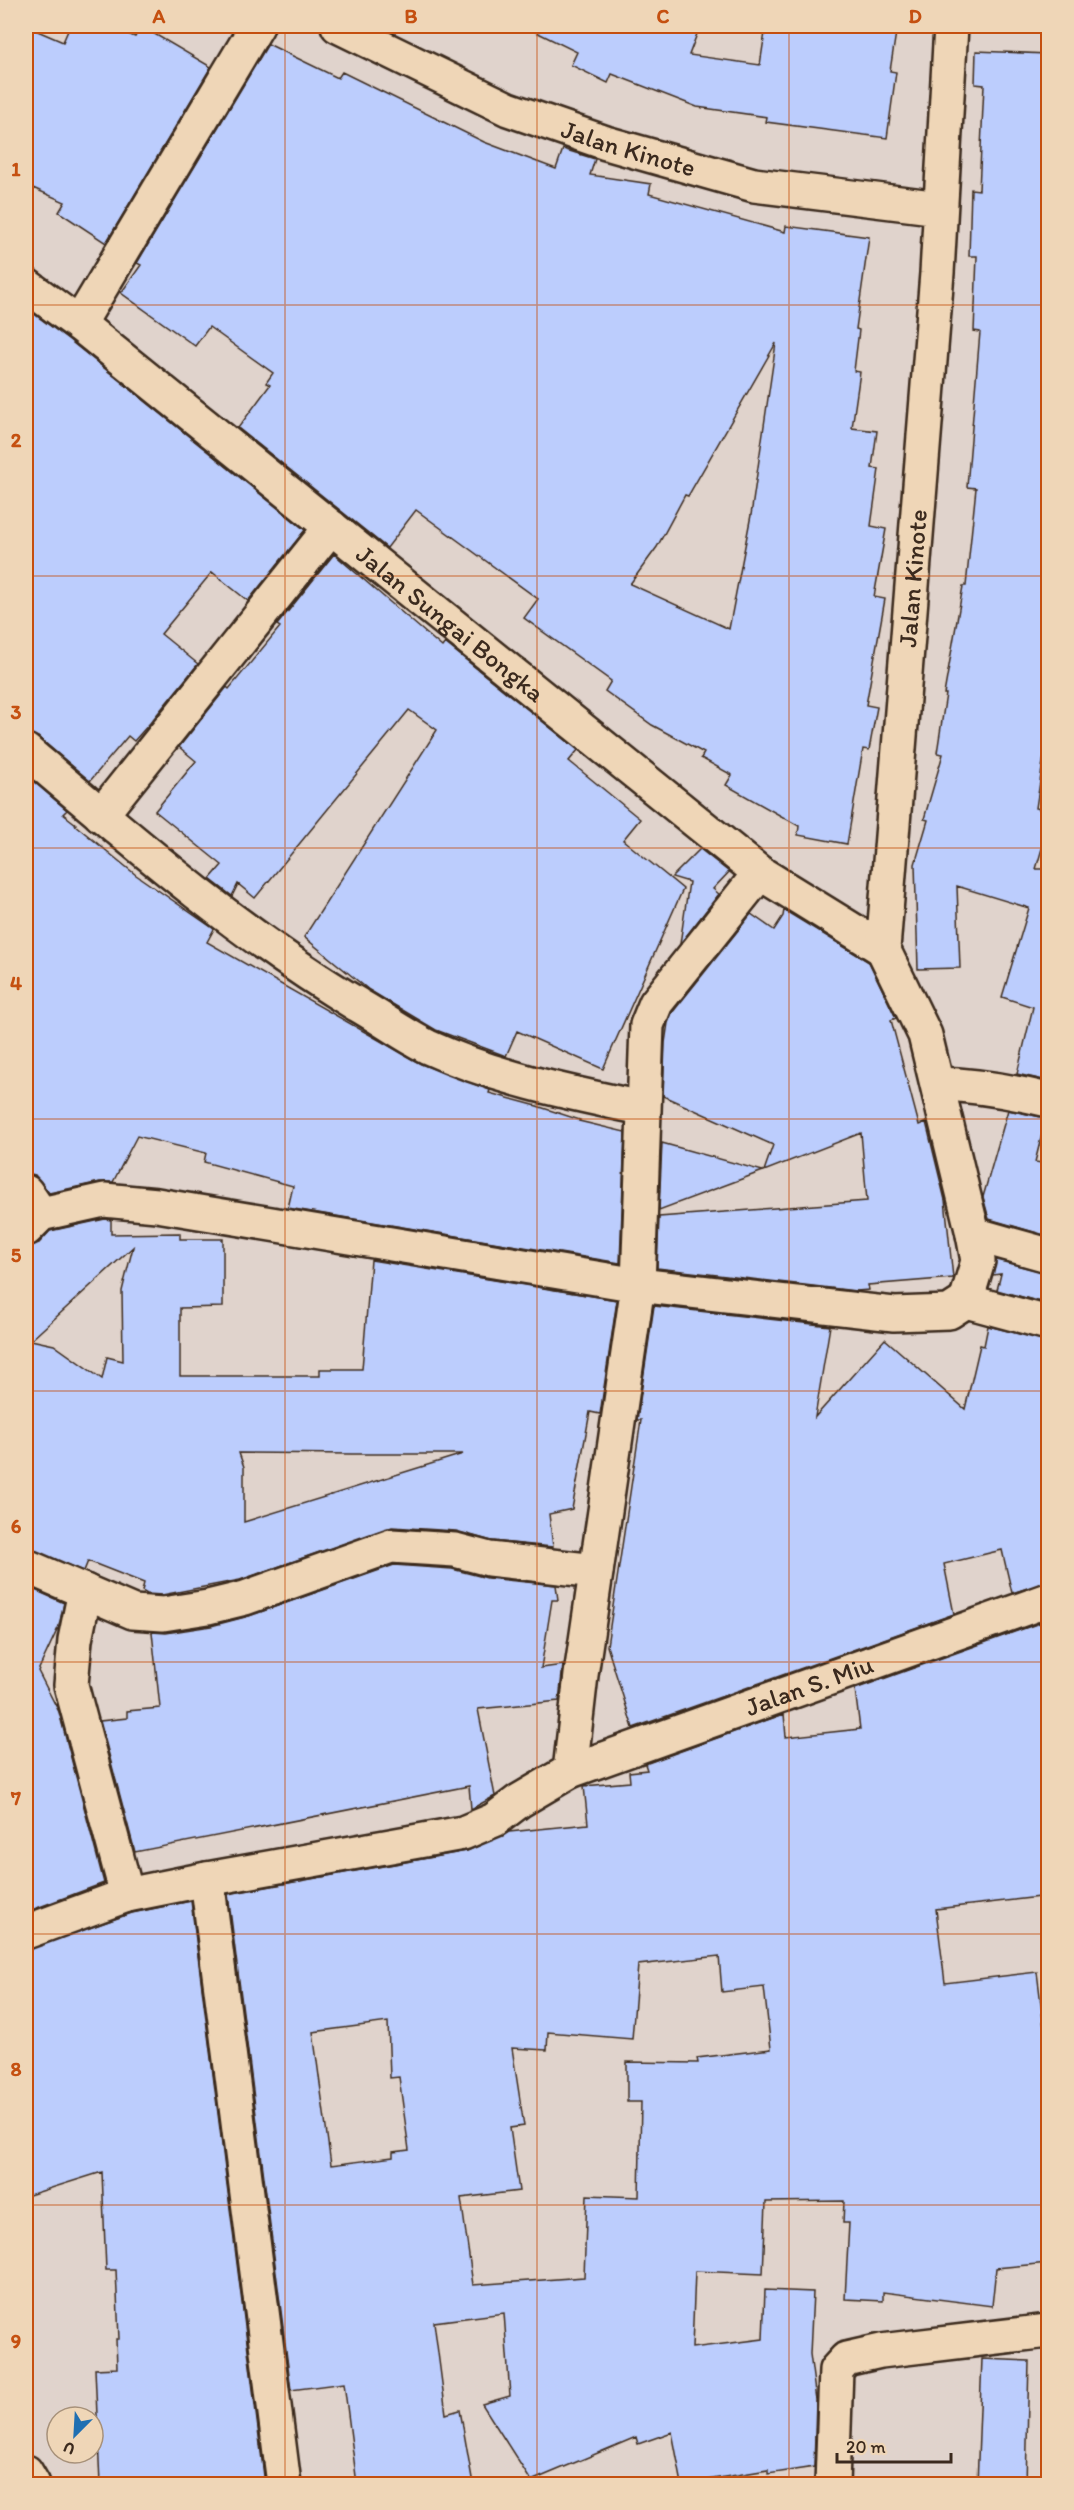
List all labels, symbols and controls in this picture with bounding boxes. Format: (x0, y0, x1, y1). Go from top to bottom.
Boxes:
text: A (152, 4, 166, 28)
text: B (405, 4, 418, 28)
text: C (657, 4, 670, 28)
text: D (908, 4, 922, 28)
street label: Jalan Kinote (557, 113, 699, 184)
text: 1 (11, 157, 21, 181)
text: 2 (11, 428, 22, 452)
street label: Jalan Kinote (891, 508, 934, 649)
street label: Jalan Sungai Bongka (350, 538, 552, 709)
text: 3 (11, 700, 22, 724)
text: 4 (10, 971, 22, 995)
text: 5 (11, 1243, 22, 1267)
text: 6 (11, 1514, 22, 1538)
street label: Jalan S. Miu (741, 1648, 877, 1723)
text: 7 (10, 1786, 21, 1810)
text: 8 (11, 2057, 22, 2081)
text: 9 (11, 2329, 21, 2353)
north arrow (45, 2405, 105, 2465)
scale bar (837, 2426, 951, 2464)
text: 20 m (846, 2436, 886, 2458)
text: U (60, 2437, 78, 2459)

